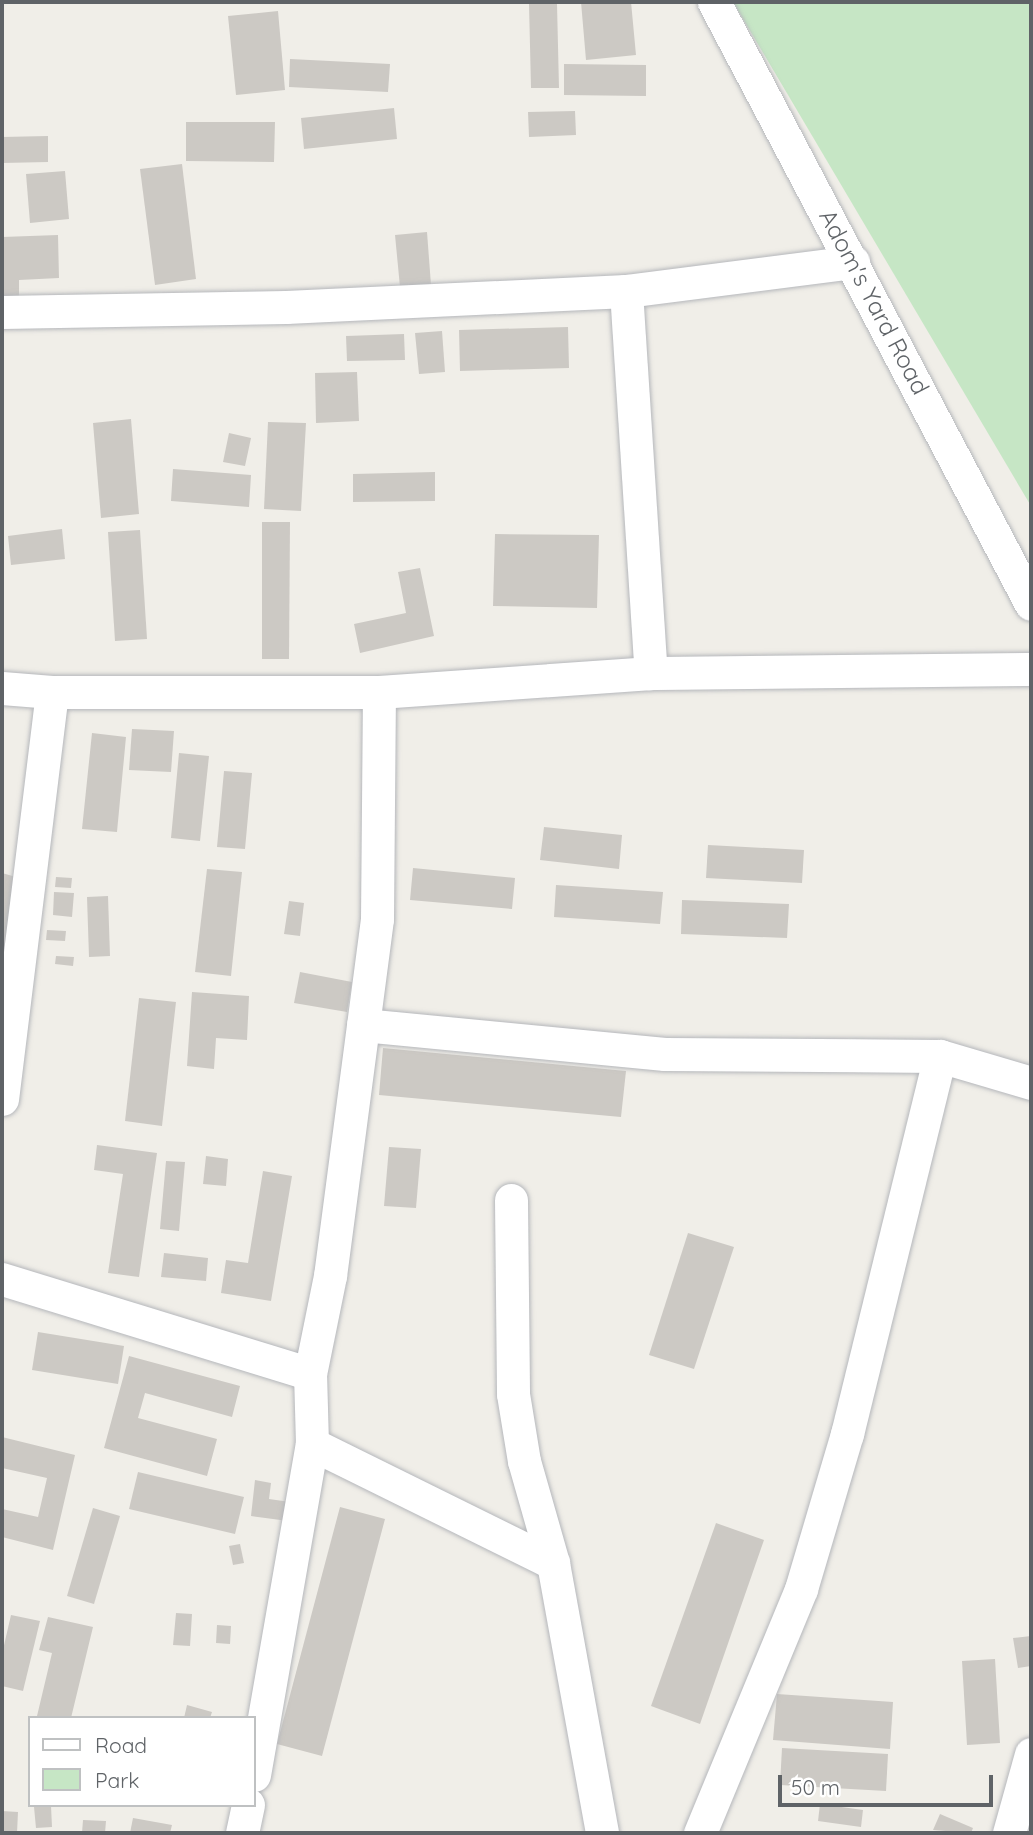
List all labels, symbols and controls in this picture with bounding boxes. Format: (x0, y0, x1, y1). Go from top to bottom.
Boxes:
street label: Adom's Yard Road (813, 205, 935, 399)
legend (28, 1716, 256, 1807)
text: Road (95, 1732, 147, 1758)
scale bar (781, 1762, 996, 1806)
text: Park (95, 1767, 139, 1793)
text: 50 m (791, 1774, 840, 1800)

